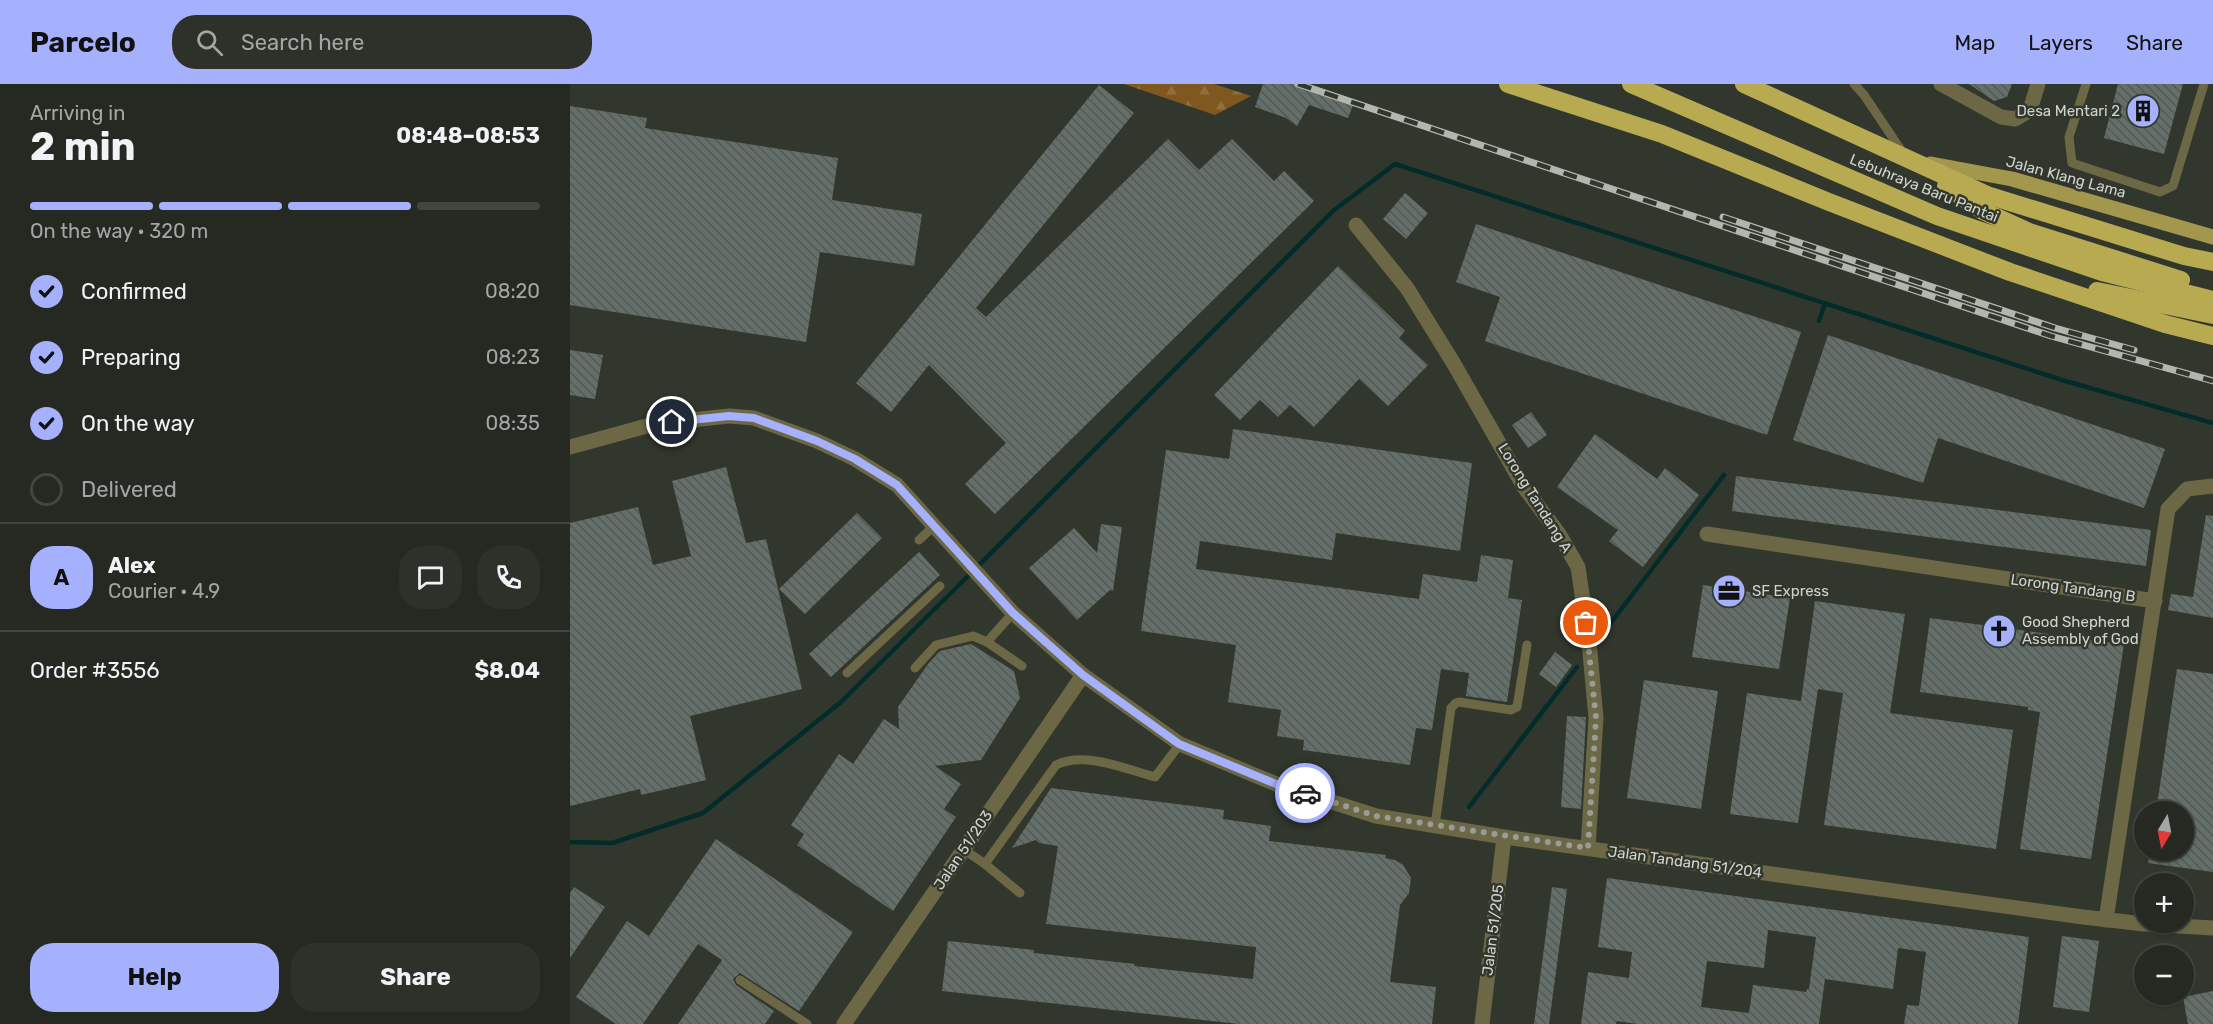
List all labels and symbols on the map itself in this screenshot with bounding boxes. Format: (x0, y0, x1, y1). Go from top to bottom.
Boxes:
building icon: Desa Mentari 2 (2125, 93, 2161, 129)
place label: Desa Mentari 2 (2016, 102, 2120, 120)
street label: Lebuhraya Baru Pantai (1847, 150, 2001, 226)
street label: Jalan Klang Lama (2004, 152, 2128, 202)
pin (646, 396, 697, 447)
street label: Lorong Tandang A (1494, 440, 1576, 556)
street label: Lorong Tandang B (2009, 570, 2137, 606)
office icon: SF Express (1711, 573, 1747, 609)
place label: SF Express (1752, 582, 1829, 600)
pin (1560, 597, 1611, 648)
church icon: Good Shepherd Assembly of God (1981, 613, 2017, 649)
place label: Good Shepherd Assembly of God (2022, 613, 2139, 648)
courier (1275, 763, 1335, 823)
north arrow (2134, 801, 2194, 861)
street label: Jalan 51/203 (930, 807, 996, 893)
street label: Jalan Tandang 51/204 (1607, 842, 1763, 882)
street label: Jalan 51/205 (1478, 883, 1508, 977)

